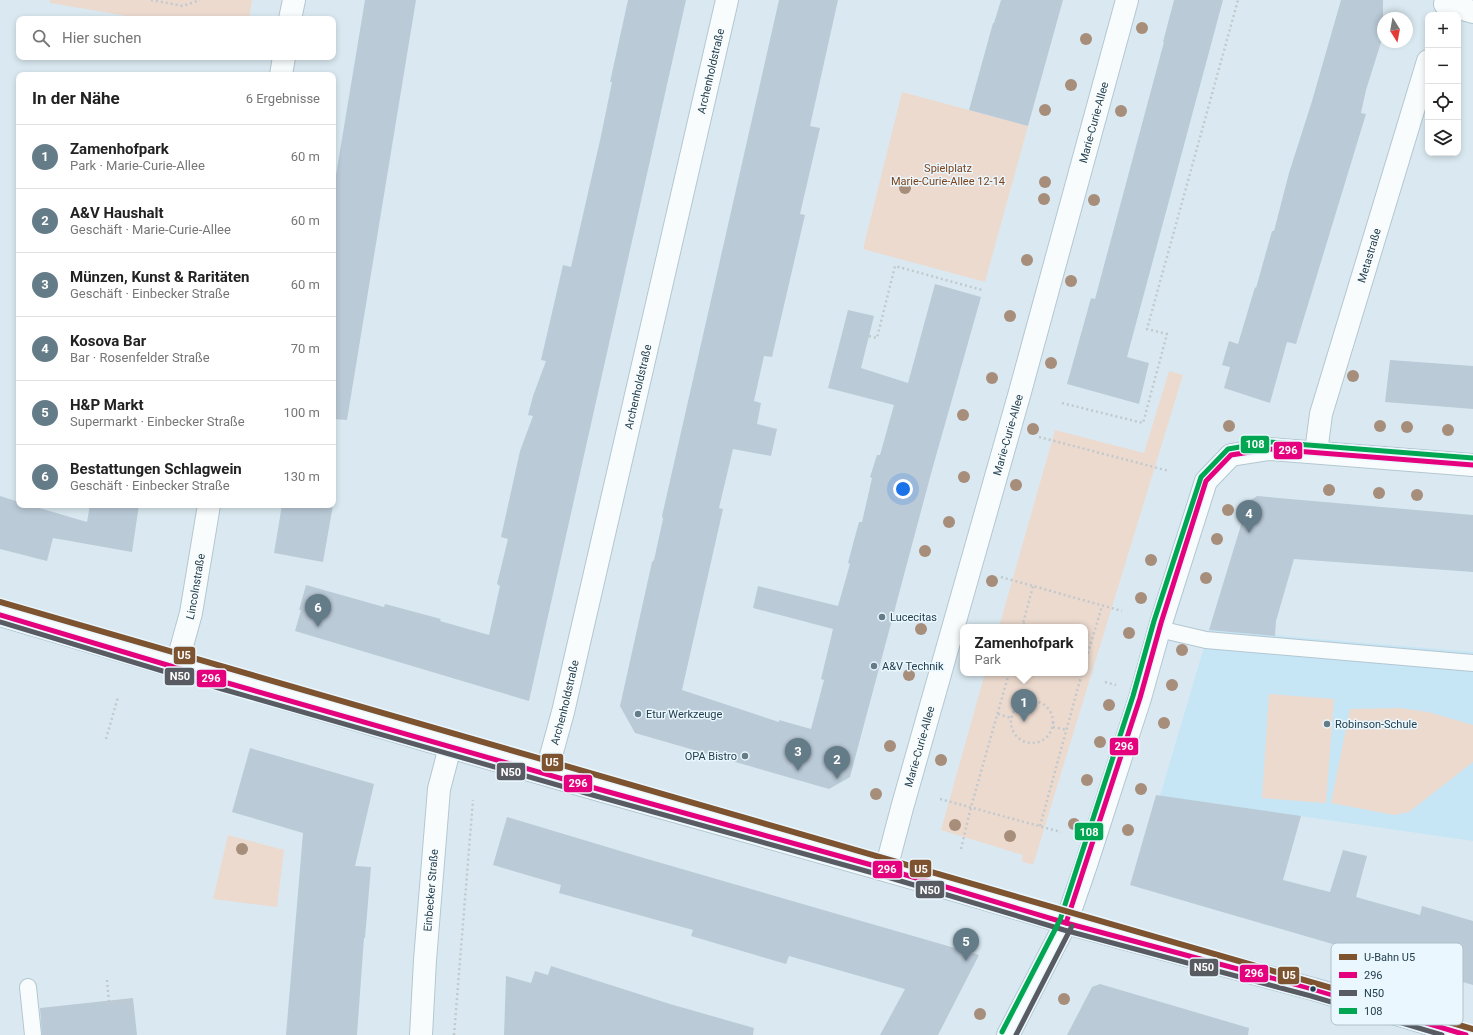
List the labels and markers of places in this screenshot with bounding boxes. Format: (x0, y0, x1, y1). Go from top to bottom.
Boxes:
pin: 4 (1236, 500, 1262, 533)
pin: 6 (305, 594, 331, 627)
place label: Lucecitas (890, 611, 937, 624)
marker: Lucecitas (877, 612, 887, 622)
place label: A&V Technik (882, 660, 944, 673)
marker: A&V Technik (869, 661, 879, 671)
pin: 1 (1011, 689, 1037, 722)
place label: Etur Werkzeuge (646, 708, 723, 721)
marker: Etur Werkzeuge (633, 709, 643, 719)
place label: Robinson-Schule (1335, 718, 1417, 731)
marker: Robinson-Schule (1322, 719, 1332, 729)
pin: 3 (785, 738, 811, 771)
pin: 2 (824, 746, 850, 779)
place label: OPA Bistro (685, 750, 737, 763)
marker: OPA Bistro (740, 751, 750, 761)
pin: 5 (953, 928, 979, 961)
unlabelled marker (1308, 984, 1318, 994)

